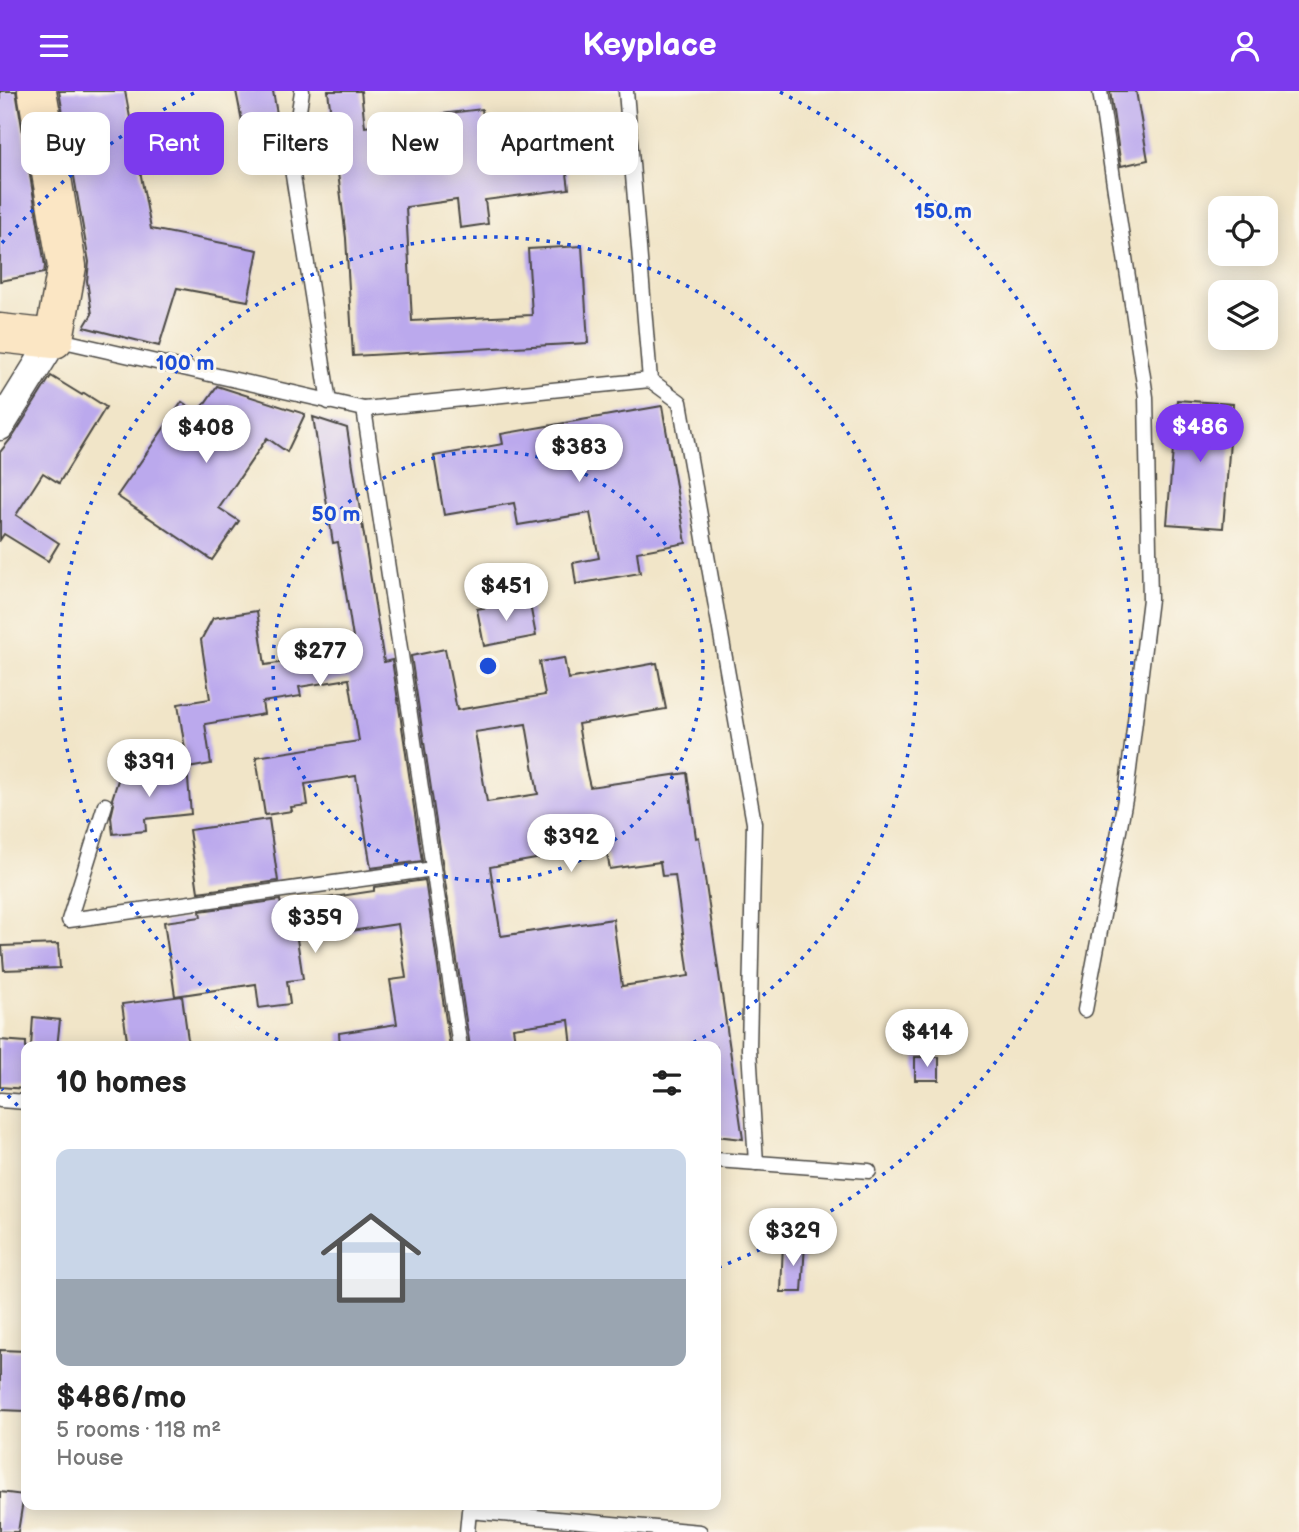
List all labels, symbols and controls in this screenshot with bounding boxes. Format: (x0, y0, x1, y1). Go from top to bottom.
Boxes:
text: Keyplace (582, 26, 717, 65)
icon: menu (35, 27, 73, 65)
icon: person (1226, 27, 1264, 65)
chip: Buy (21, 112, 110, 175)
chip: Rent (124, 112, 224, 175)
chip: Filters (238, 112, 353, 175)
chip: New (367, 112, 463, 175)
chip: Apartment (477, 112, 638, 175)
map controls (1208, 196, 1278, 350)
button: locate (1208, 196, 1278, 266)
text: 150 m (914, 199, 972, 224)
button: layers (1208, 280, 1278, 350)
text: 100 m (156, 351, 214, 376)
pin: $408 (165, 405, 247, 465)
pin: $486 (1159, 405, 1241, 464)
text: $486 (1172, 413, 1228, 441)
text: $408 (178, 414, 234, 442)
pin: $383 (538, 425, 620, 484)
text: $383 (551, 433, 607, 461)
text: 50 m (312, 502, 360, 527)
pin: $451 (465, 563, 547, 623)
text: $451 (480, 572, 532, 600)
pin: $277 (279, 629, 361, 688)
text: $277 (293, 637, 347, 665)
centre of rings (476, 654, 500, 678)
pin: $391 (108, 739, 190, 799)
text: $391 (123, 748, 175, 776)
pin: $392 (530, 815, 612, 874)
text: $392 (543, 823, 599, 851)
pin: $359 (274, 895, 356, 955)
text: $359 (287, 904, 343, 932)
pin: $414 (886, 1009, 968, 1069)
text: $414 (901, 1018, 953, 1046)
icon: filters (648, 1064, 686, 1102)
text: 10 homes (56, 1065, 187, 1101)
icon: home (308, 1195, 434, 1321)
pin: $329 (752, 1209, 834, 1268)
text: $329 (765, 1217, 821, 1245)
text: $486/mo (56, 1380, 186, 1416)
text: 5 rooms · 118 m² (56, 1416, 221, 1444)
text: House (56, 1444, 123, 1472)

